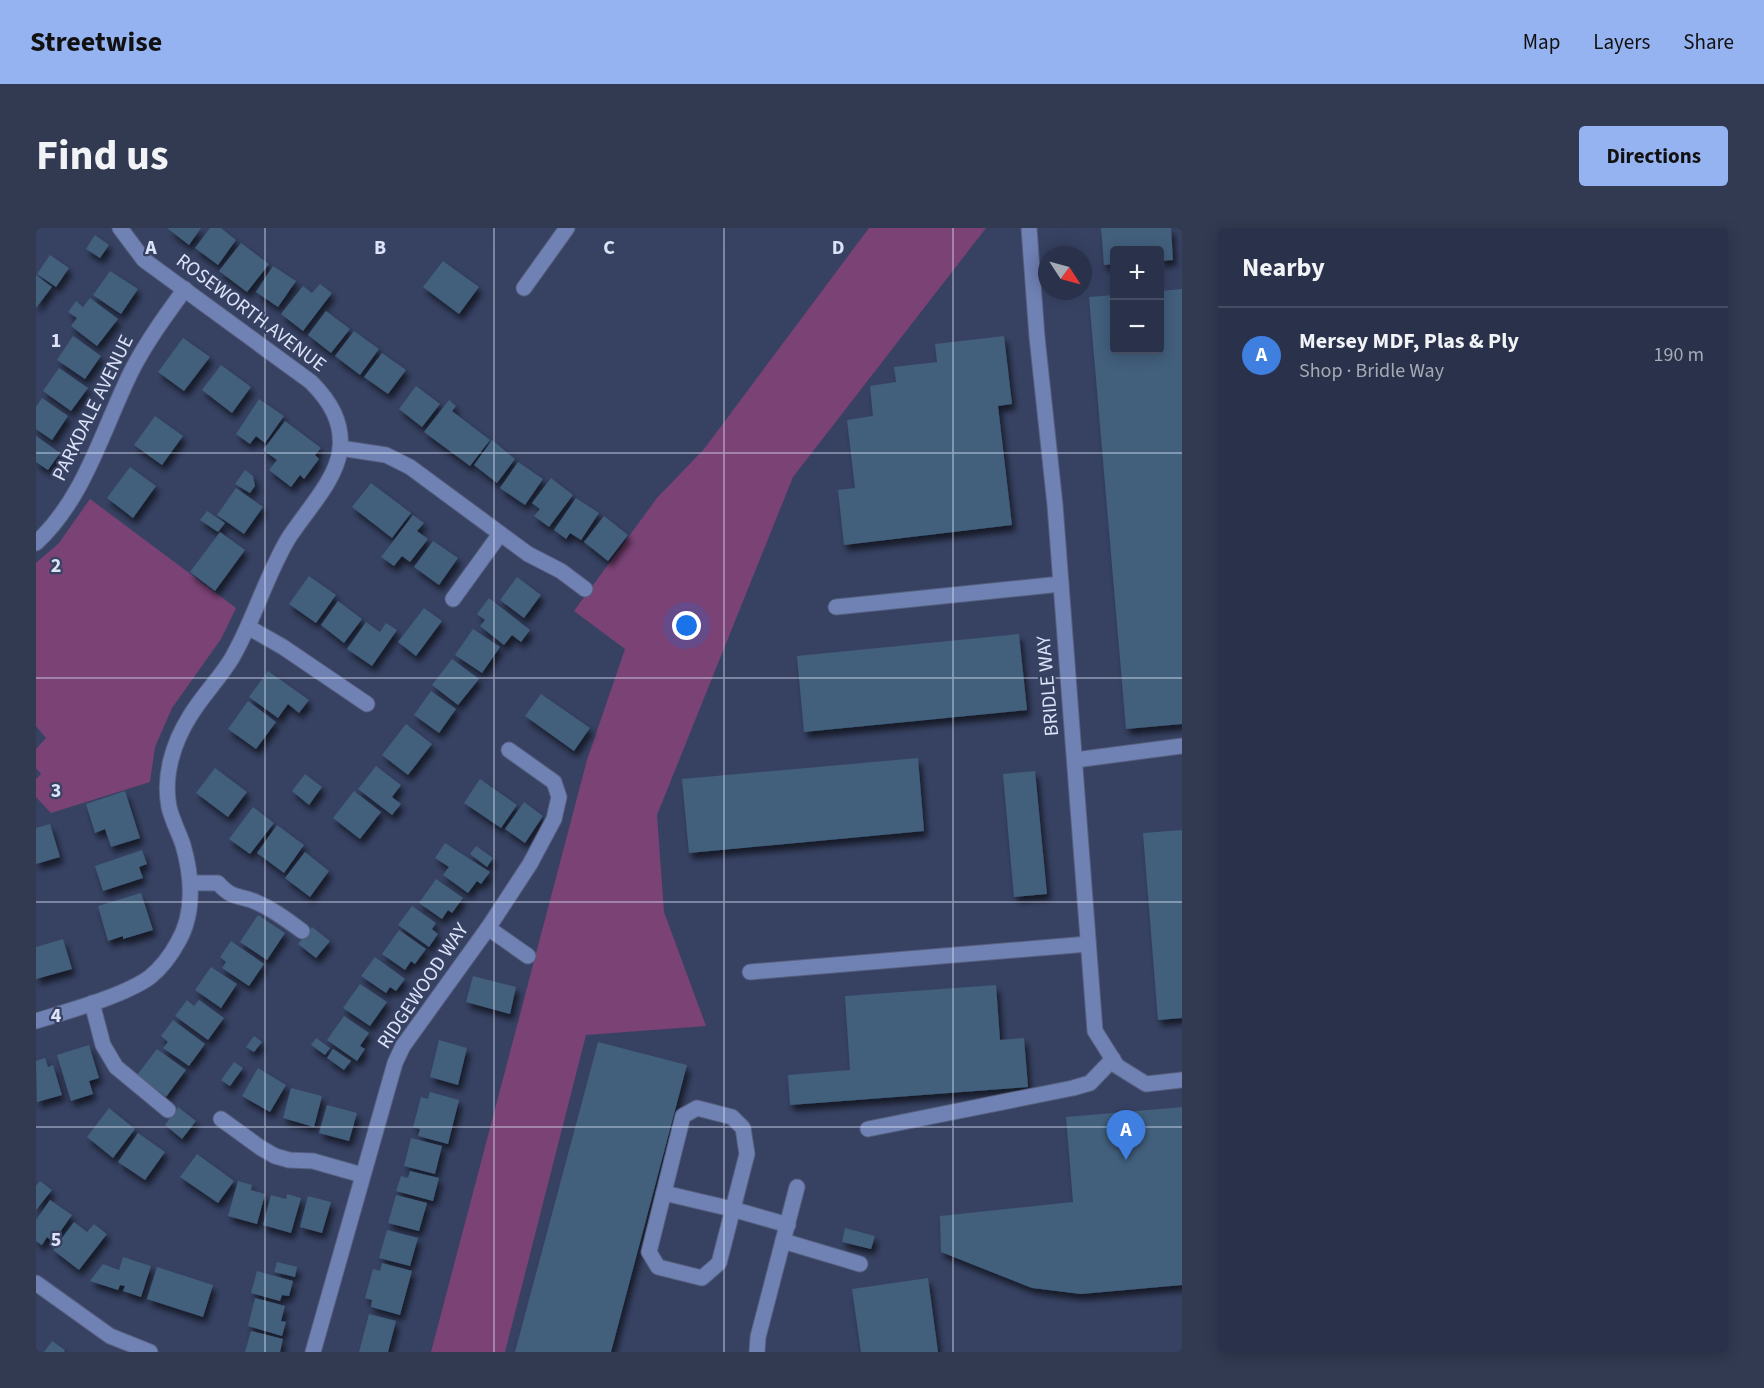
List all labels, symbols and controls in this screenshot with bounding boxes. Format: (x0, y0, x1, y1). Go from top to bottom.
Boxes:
text: Streetwise (30, 22, 162, 62)
text: Map (1523, 27, 1560, 57)
text: Layers (1593, 27, 1650, 57)
text: Share (1683, 27, 1734, 57)
text: Find us (36, 126, 169, 186)
button: Directions (1579, 126, 1728, 186)
text: A (144, 234, 157, 262)
text: B (374, 234, 386, 262)
text: C (603, 234, 615, 262)
text: D (832, 234, 844, 262)
north arrow (1038, 246, 1092, 300)
map controls (1110, 246, 1164, 354)
button: + (1110, 246, 1164, 300)
street label: ROSEWORTH AVENUE (170, 247, 332, 379)
text: Nearby (1242, 249, 1325, 286)
button: − (1110, 300, 1164, 354)
text: Mersey MDF, Plas & Ply (1299, 325, 1519, 357)
text: 1 (51, 327, 61, 355)
street label: PARKDALE AVENUE (46, 330, 140, 486)
text: A (1256, 341, 1267, 369)
text: 190 m (1654, 341, 1704, 369)
text: Shop · Bridle Way (1299, 357, 1444, 385)
text: 2 (51, 552, 61, 580)
your location (672, 611, 701, 640)
street label: BRIDLE WAY (1030, 634, 1066, 737)
text: 3 (51, 777, 61, 805)
street label: RIDGEWOOD WAY (371, 917, 476, 1054)
text: 4 (51, 1002, 62, 1030)
pin: A (1106, 1110, 1146, 1160)
text: 5 (51, 1226, 61, 1254)

